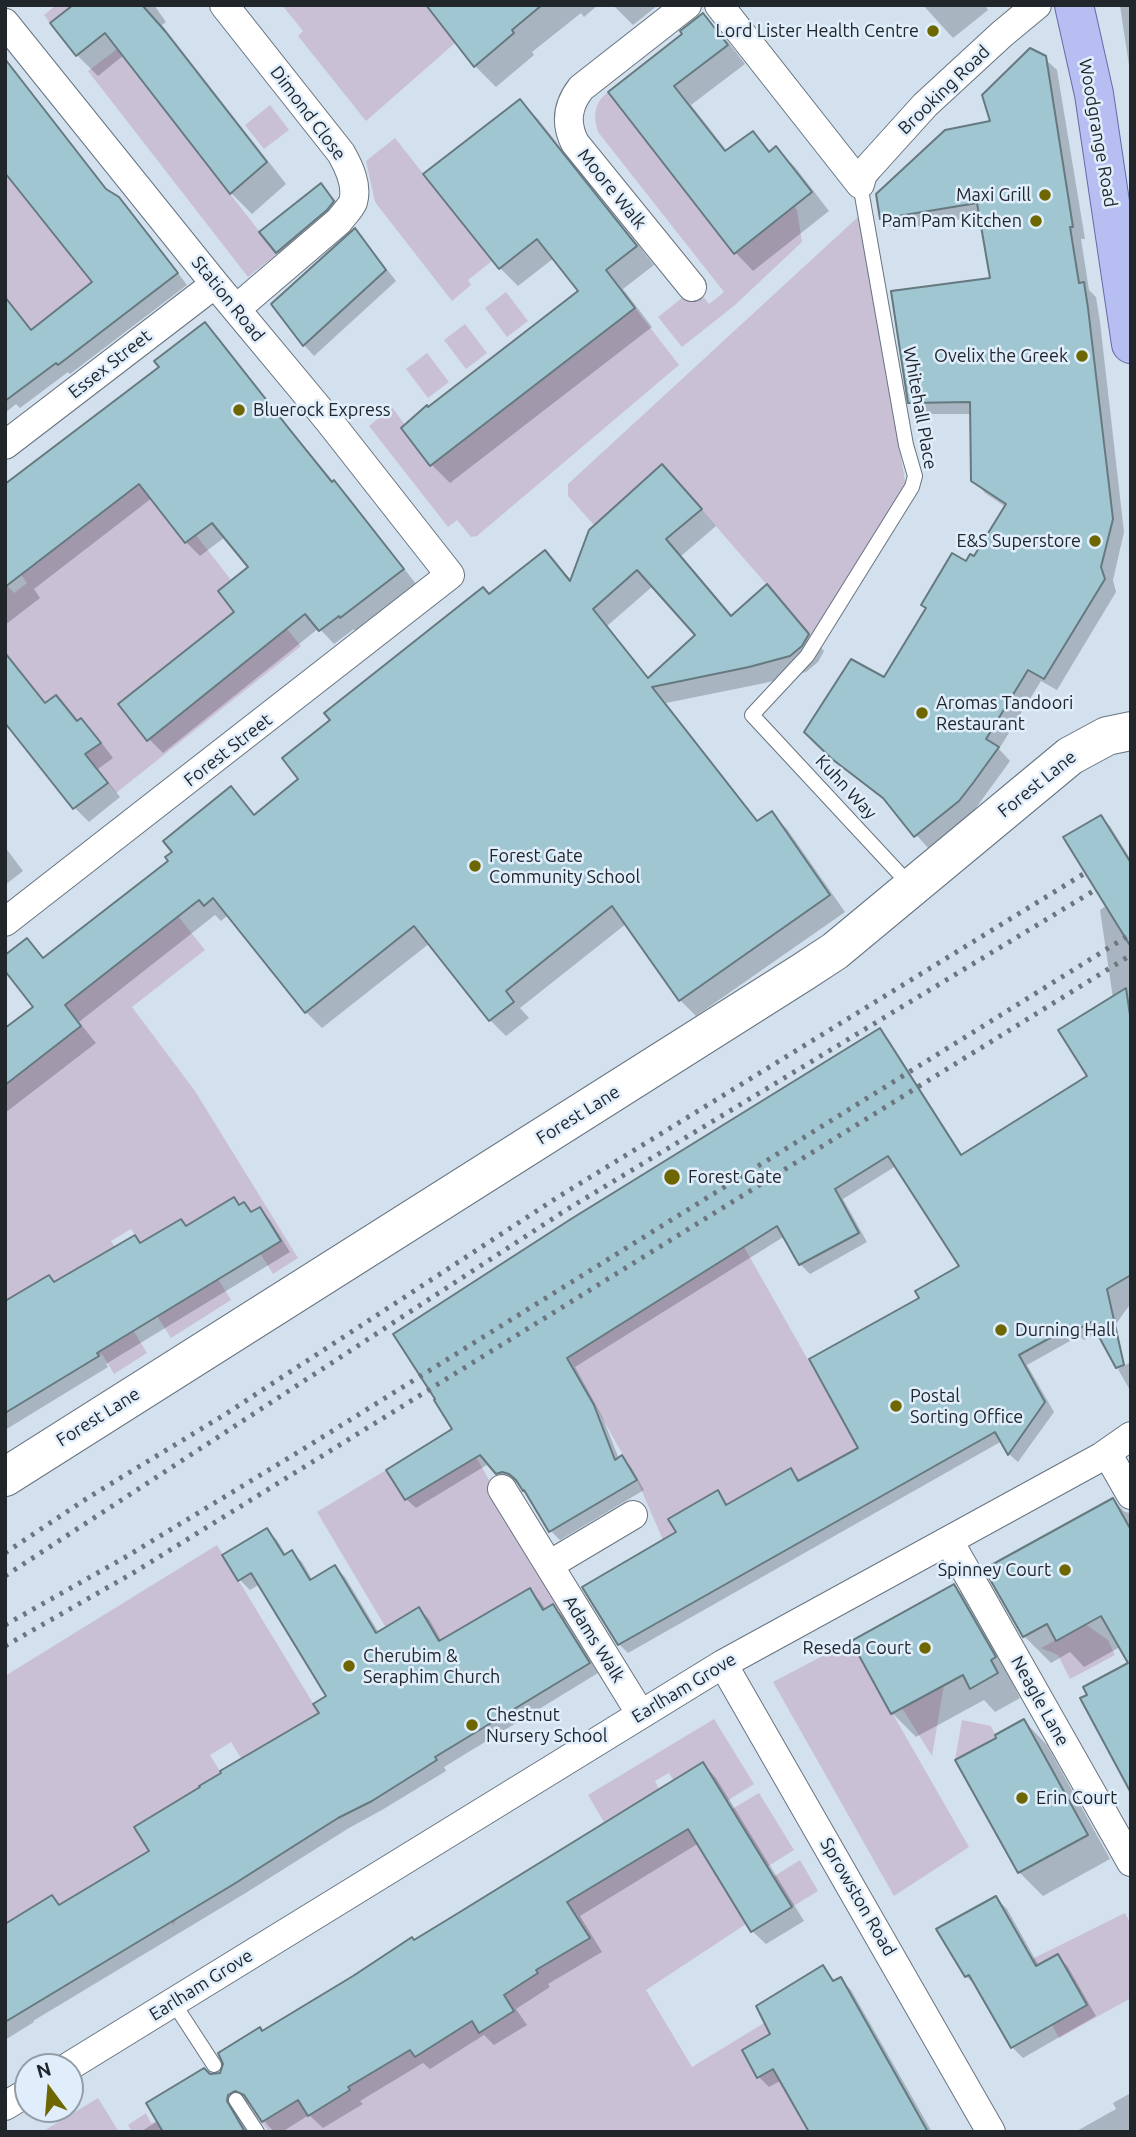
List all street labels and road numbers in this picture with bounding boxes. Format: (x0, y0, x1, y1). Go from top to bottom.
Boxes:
street label: Brooking Road (894, 41, 994, 139)
street label: Woodgrange Road (1074, 57, 1122, 209)
street label: Dimond Close (266, 62, 350, 164)
street label: Moore Walk (573, 145, 651, 233)
street label: Station Road (187, 252, 269, 346)
street label: Essex Street (64, 325, 156, 403)
street label: Whitehall Place (899, 345, 941, 471)
street label: Forest Street (180, 709, 276, 791)
street label: Forest Lane (994, 746, 1080, 822)
street label: Kuhn Way (811, 750, 881, 824)
street label: Forest Lane (532, 1081, 624, 1149)
street label: Forest Lane (52, 1383, 144, 1451)
street label: Adams Walk (559, 1592, 629, 1686)
street label: Earlham Grove (628, 1648, 740, 1728)
street label: Neagle Lane (1006, 1652, 1074, 1750)
street label: Sprowston Road (816, 1834, 900, 1960)
street label: Earlham Grove (145, 1945, 257, 2025)

